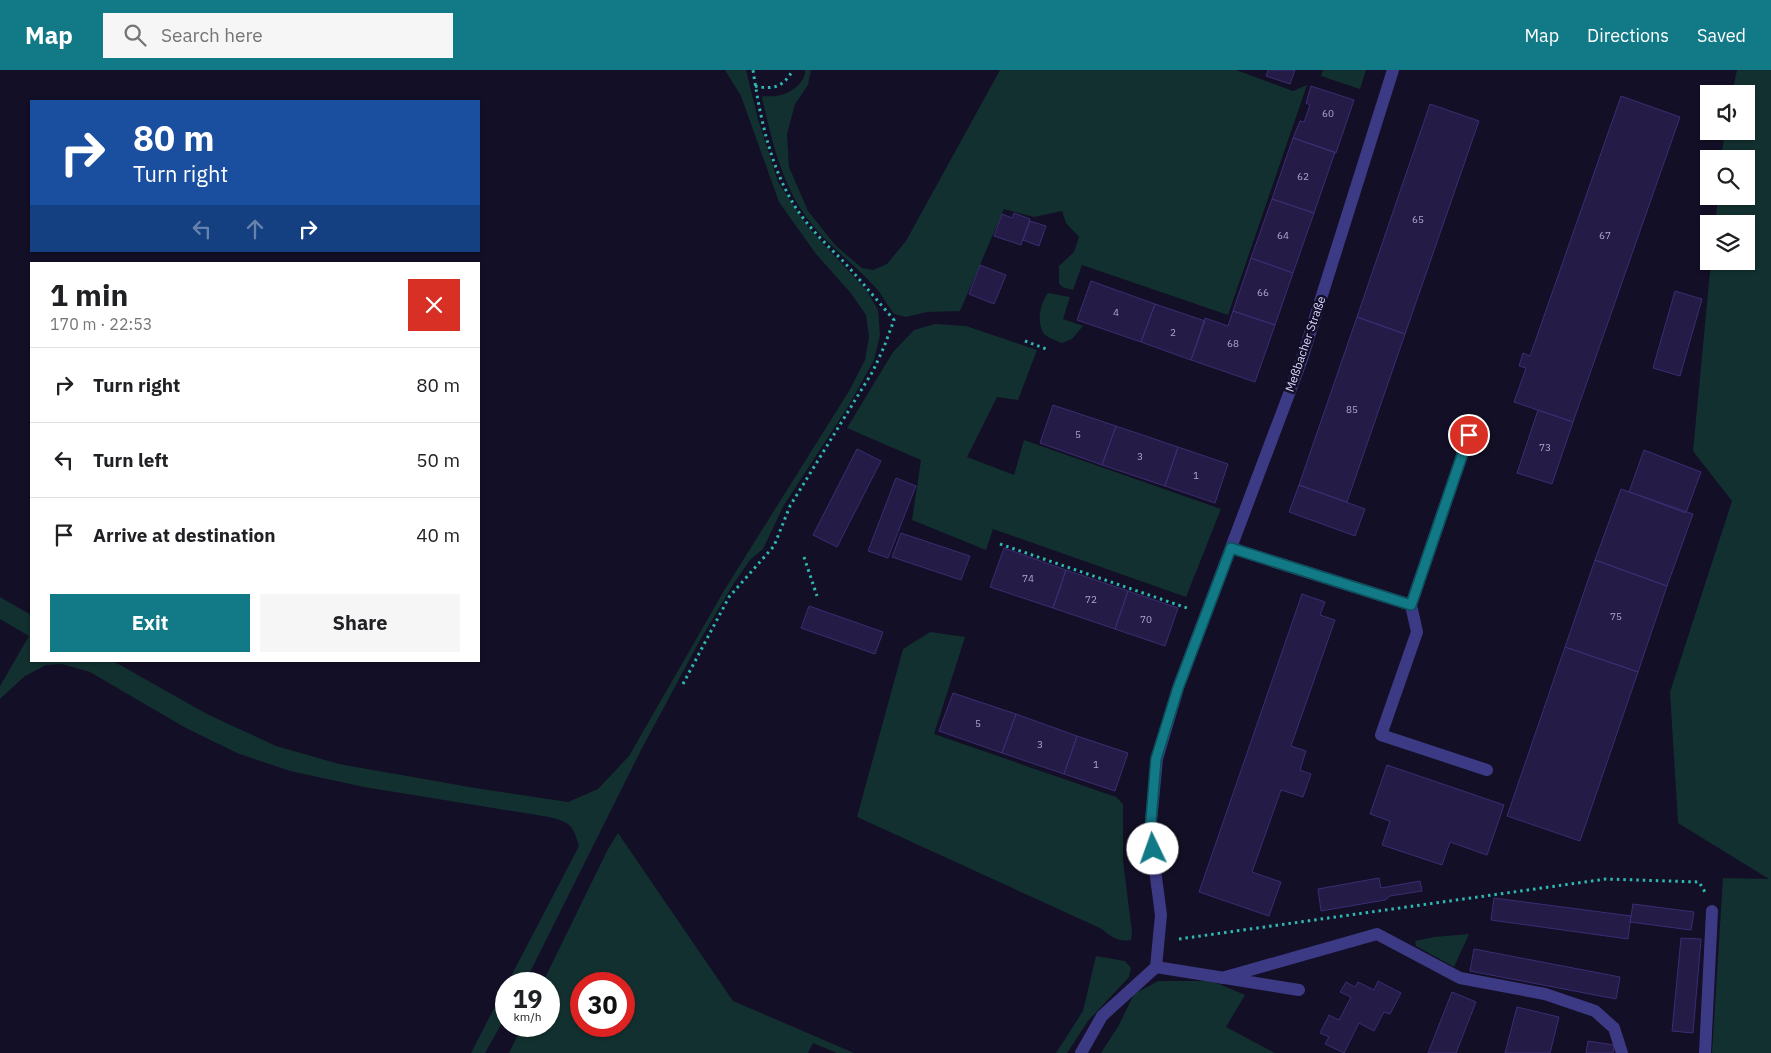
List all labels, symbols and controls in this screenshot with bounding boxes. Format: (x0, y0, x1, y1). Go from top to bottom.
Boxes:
search box (103, 13, 453, 58)
text: Map (25, 19, 73, 51)
icon: search (121, 21, 149, 49)
text: Search here (161, 23, 263, 47)
text: Map (1524, 24, 1559, 47)
text: Directions (1587, 24, 1669, 47)
text: Saved (1697, 24, 1746, 47)
map controls (1700, 85, 1755, 270)
button: sound (1700, 85, 1755, 140)
house number: 60 (1322, 107, 1334, 120)
text: 80 m (133, 115, 215, 161)
icon: right (50, 120, 115, 185)
button: search (1700, 150, 1755, 205)
text: Turn right (133, 159, 228, 188)
house number: 62 (1297, 170, 1309, 183)
house number: 65 (1412, 213, 1424, 226)
icon: left (188, 215, 216, 243)
icon: ahead (241, 215, 269, 243)
icon: right (294, 215, 322, 243)
button: layers (1700, 215, 1755, 270)
house number: 64 (1277, 229, 1289, 242)
house number: 67 (1599, 229, 1611, 242)
text: 1 min (50, 275, 128, 314)
button: close (408, 279, 460, 331)
house number: 66 (1257, 286, 1269, 299)
street label: Meßbacher Straße (1282, 294, 1329, 394)
house number: 4 (1113, 306, 1119, 319)
text: 170 m · 22:53 (50, 314, 152, 334)
house number: 2 (1170, 326, 1176, 339)
house number: 68 (1227, 337, 1239, 350)
icon: right (50, 371, 78, 399)
text: Turn right (93, 373, 180, 397)
text: 80 m (416, 373, 460, 397)
house number: 85 (1346, 403, 1358, 416)
pin (1448, 414, 1490, 456)
icon: arrive (1455, 421, 1483, 449)
house number: 5 (1075, 428, 1081, 441)
house number: 73 (1539, 441, 1551, 454)
icon: left (50, 446, 78, 474)
text: Turn left (93, 448, 169, 472)
text: 50 m (416, 448, 460, 472)
house number: 3 (1137, 450, 1143, 463)
house number: 1 (1193, 469, 1199, 482)
icon: arrive (50, 521, 78, 549)
text: Arrive at destination (93, 523, 276, 547)
text: 40 m (416, 523, 460, 547)
house number: 74 (1022, 572, 1034, 585)
house number: 72 (1085, 593, 1097, 606)
button: Exit (50, 594, 250, 652)
button: Share (260, 594, 460, 652)
house number: 75 (1610, 610, 1622, 623)
house number: 70 (1140, 613, 1152, 626)
house number: 5 (975, 717, 981, 730)
house number: 3 (1037, 738, 1043, 751)
house number: 1 (1093, 758, 1099, 771)
position arrow (1126, 822, 1178, 874)
speed limit sign: 30 (570, 972, 635, 1037)
text: 19 (512, 982, 543, 1015)
text: km/h (513, 1009, 542, 1024)

